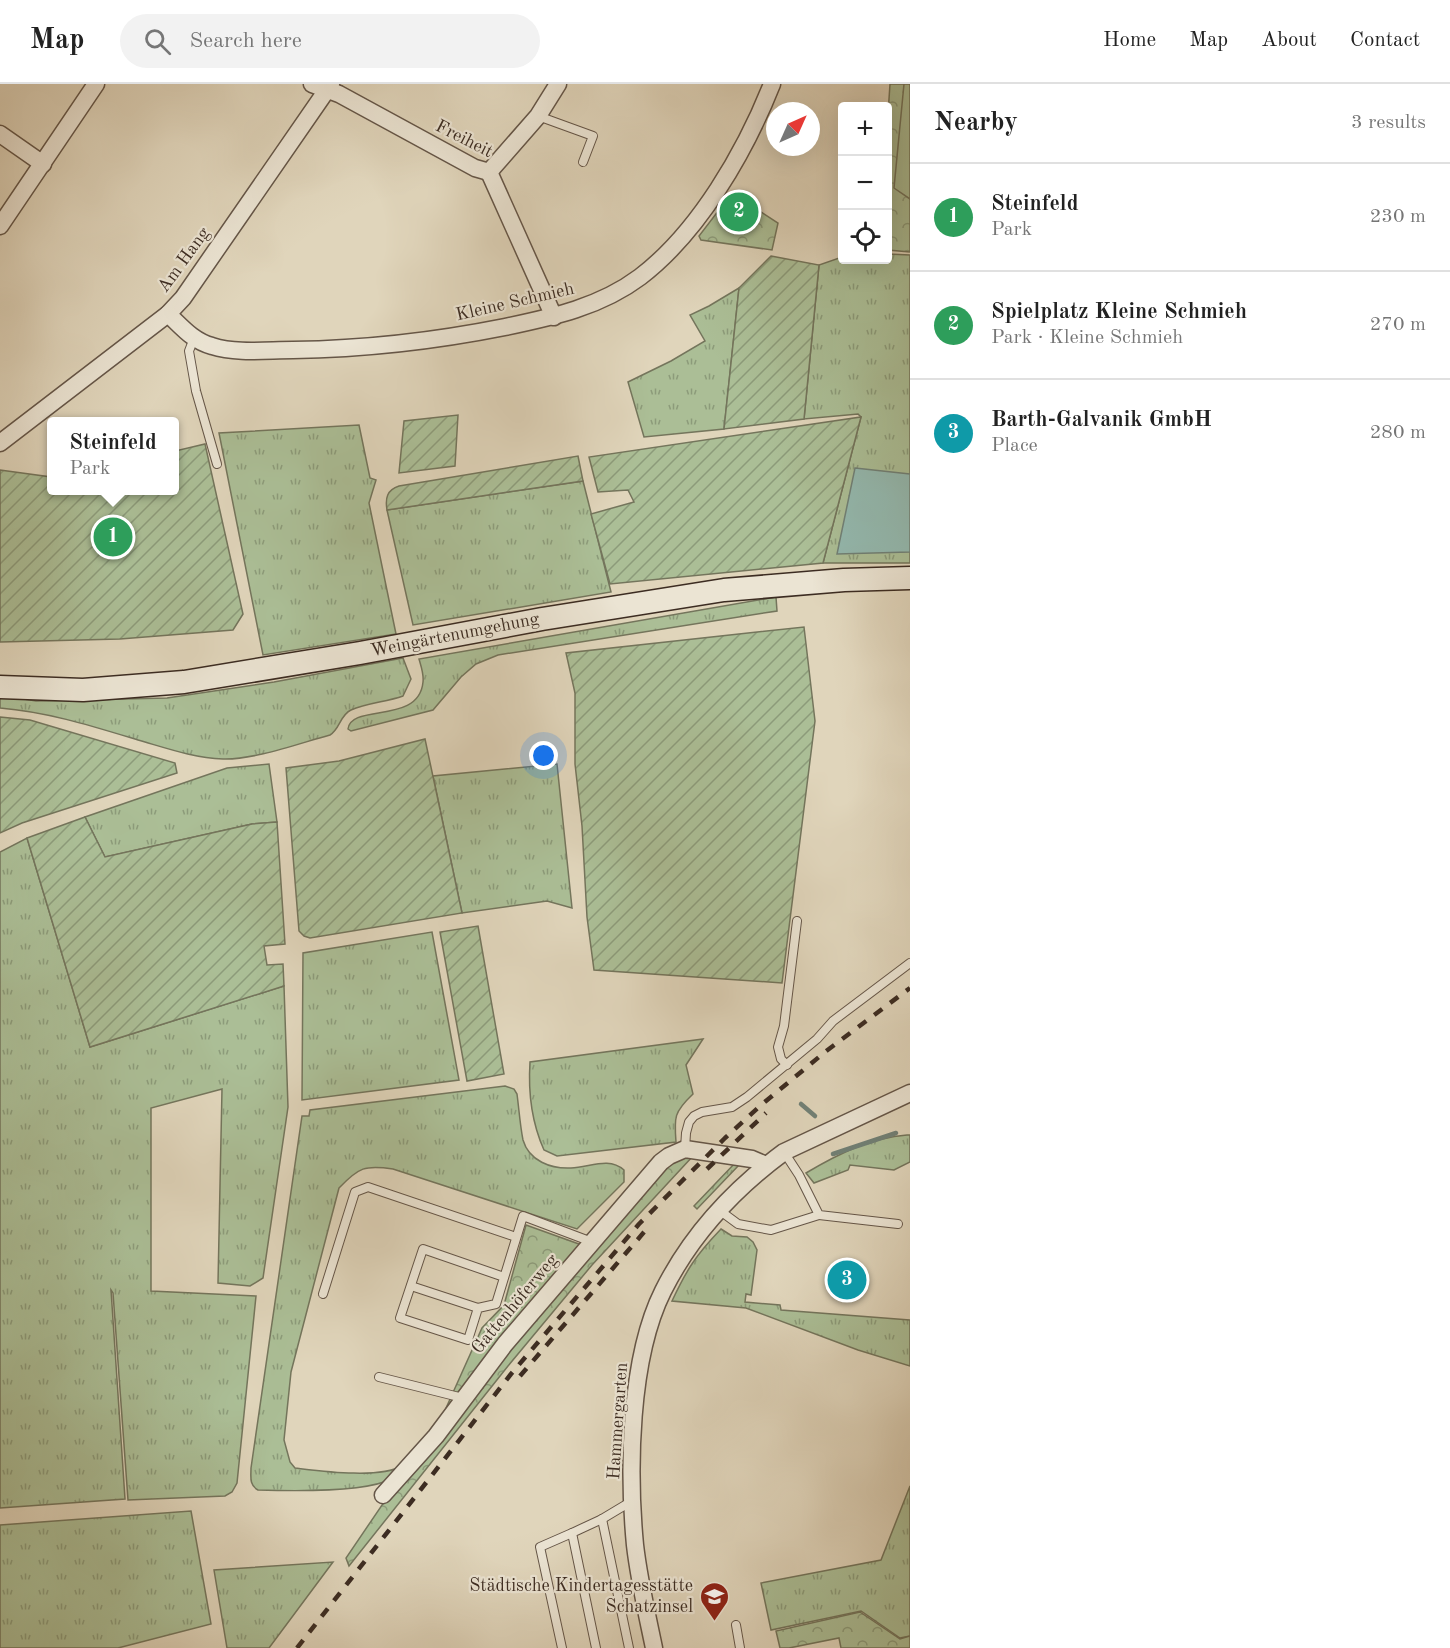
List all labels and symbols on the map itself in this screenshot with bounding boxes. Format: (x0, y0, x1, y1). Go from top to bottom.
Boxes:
north arrow (766, 102, 820, 156)
street label: Freiheit (432, 117, 496, 161)
pin: 2 (720, 190, 758, 234)
street label: Am Hang (154, 224, 214, 296)
street label: Kleine Schmieh (454, 280, 576, 324)
pin: 1 (94, 514, 132, 560)
street label: Weingärtenumgehung (369, 610, 541, 660)
your location (529, 741, 558, 770)
street label: Gattenhöferweg (468, 1251, 562, 1357)
pin: 3 (828, 1258, 866, 1302)
street label: Hammergarten (605, 1361, 631, 1480)
place label: Städtische Kindertagesstätte Schatzinsel (469, 1577, 693, 1616)
school or university icon: Städtische Kindertagesstätte Schatzinsel (698, 1580, 730, 1622)

